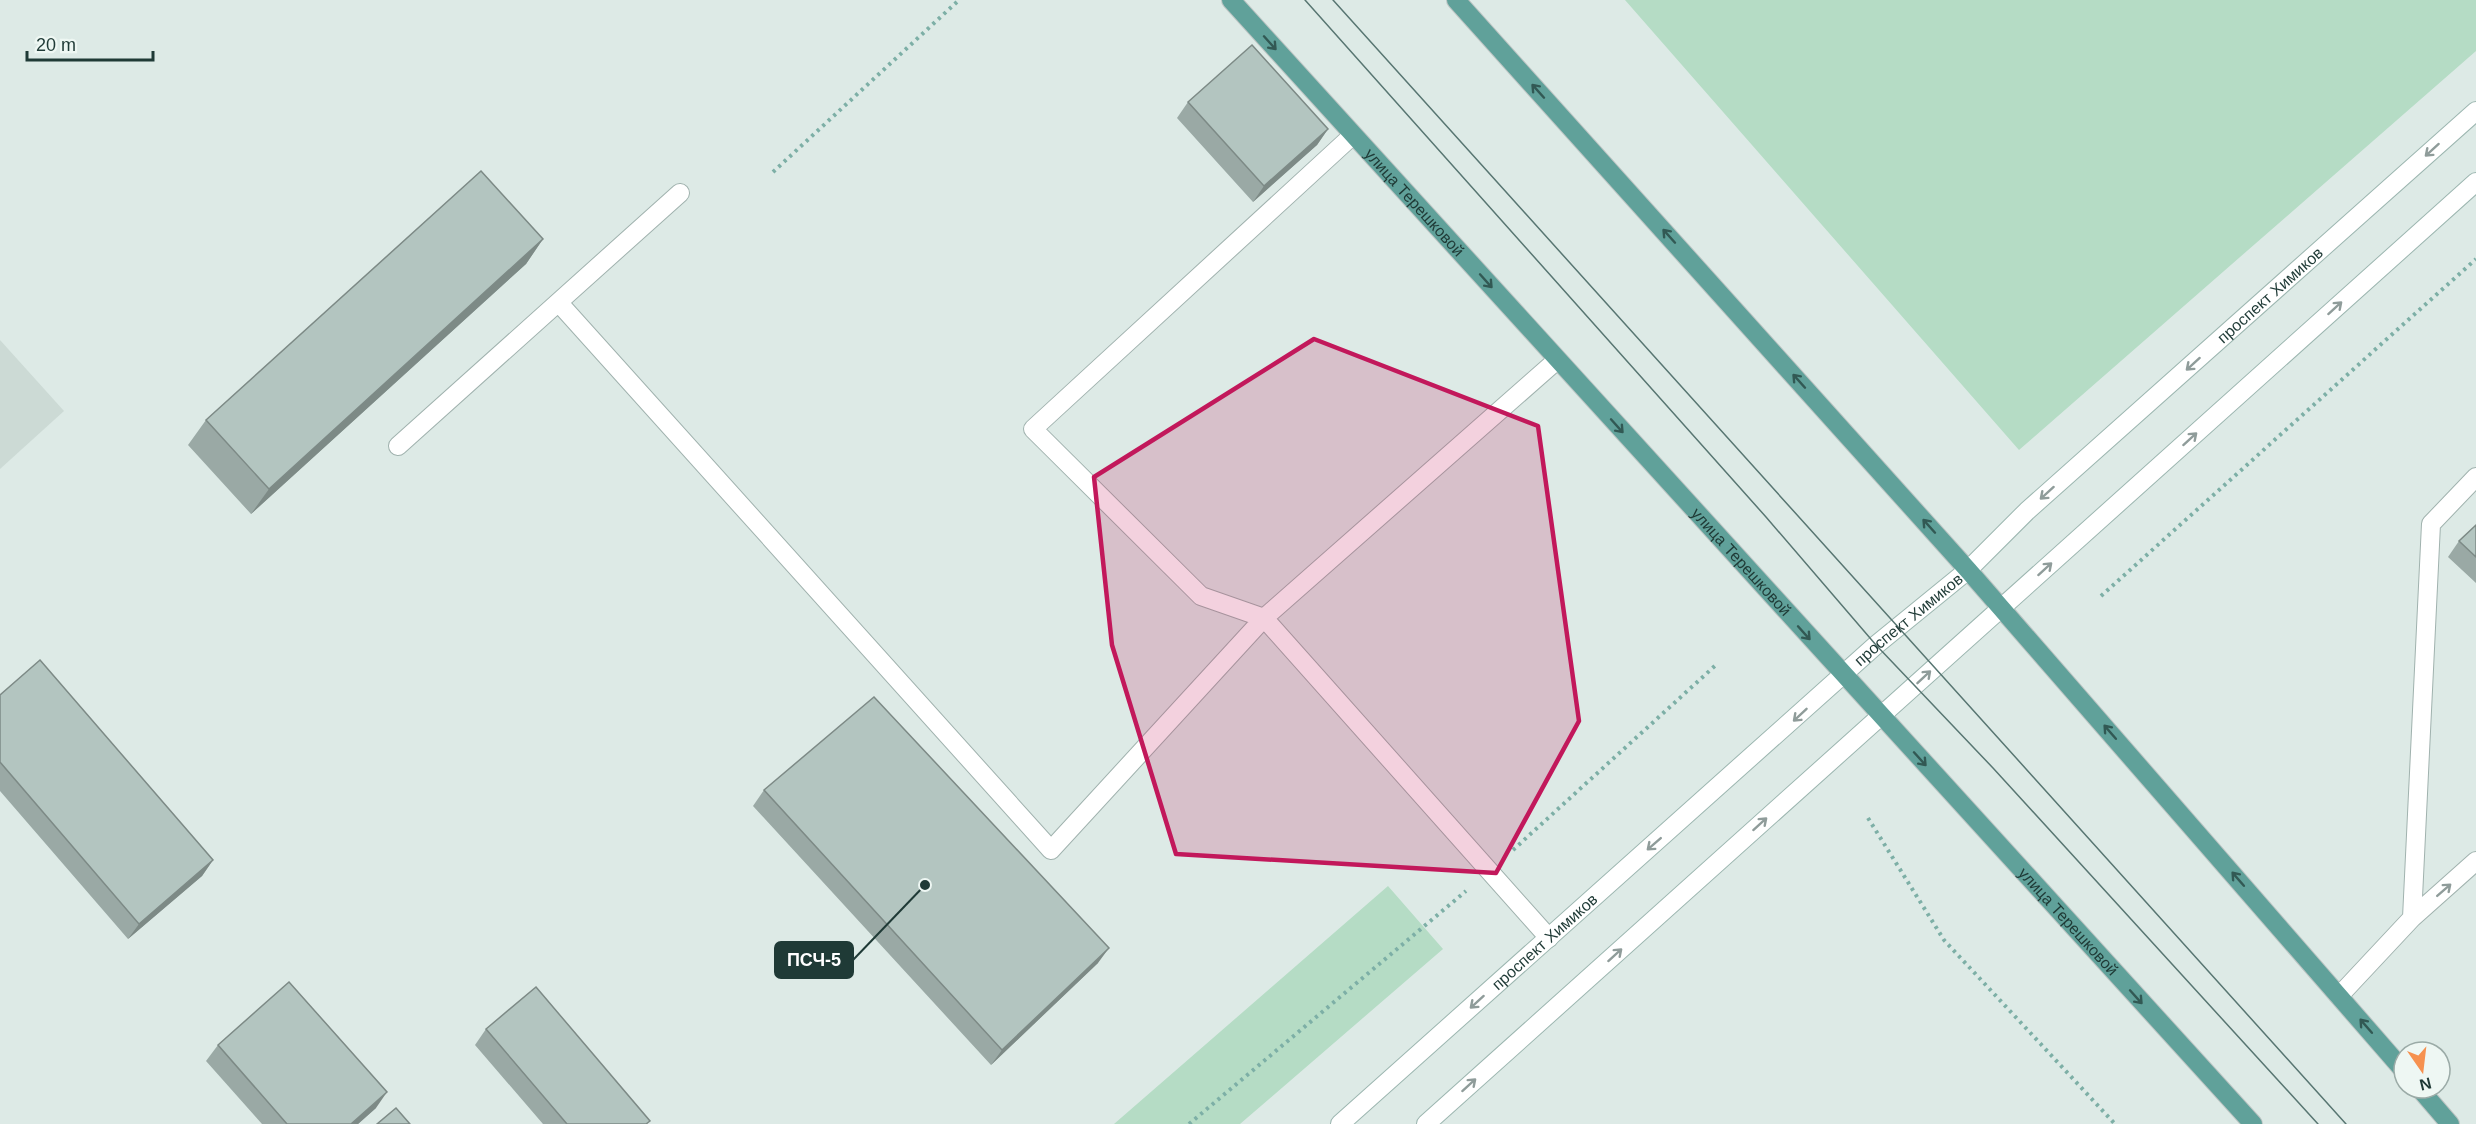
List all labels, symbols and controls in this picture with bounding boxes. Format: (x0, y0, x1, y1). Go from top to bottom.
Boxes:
scale bar (27, 24, 153, 62)
text: 20 m (36, 35, 76, 55)
one-way arrow (1263, 36, 1277, 51)
one-way arrow (1531, 84, 1545, 99)
one-way arrow (2425, 143, 2440, 157)
street label: улица Терешковой (1362, 145, 1468, 259)
one-way arrow (1662, 229, 1676, 244)
street label: проспект Химиков (2214, 243, 2326, 346)
one-way arrow (1479, 273, 1493, 288)
one-way arrow (2328, 301, 2343, 315)
one-way arrow (2186, 357, 2201, 371)
one-way arrow (1792, 374, 1806, 389)
one-way arrow (1610, 418, 1624, 433)
one-way arrow (2183, 432, 2198, 446)
one-way arrow (2040, 486, 2055, 500)
street label: улица Терешковой (1689, 504, 1795, 619)
one-way arrow (1922, 519, 1936, 534)
one-way arrow (2037, 562, 2052, 576)
street label: проспект Химиков (1851, 570, 1966, 669)
one-way arrow (1797, 625, 1811, 640)
one-way arrow (1917, 670, 1932, 684)
one-way arrow (1793, 708, 1808, 722)
one-way arrow (2103, 725, 2117, 740)
one-way arrow (1913, 752, 1927, 767)
one-way arrow (1752, 817, 1767, 831)
one-way arrow (1646, 838, 1662, 851)
street label: улица Терешковой (2015, 864, 2122, 978)
one-way arrow (2231, 872, 2245, 887)
one-way arrow (2436, 883, 2452, 896)
street label: проспект Химиков (1488, 890, 1600, 993)
callout: ПСЧ-5 (775, 942, 853, 978)
one-way arrow (1607, 948, 1622, 962)
text: ПСЧ-5 (787, 950, 841, 970)
one-way arrow (2129, 989, 2144, 1004)
one-way arrow (1470, 995, 1485, 1009)
one-way arrow (2359, 1019, 2373, 1035)
north arrow (2392, 1040, 2452, 1100)
text: N (2418, 1074, 2433, 1094)
one-way arrow (1462, 1078, 1477, 1092)

